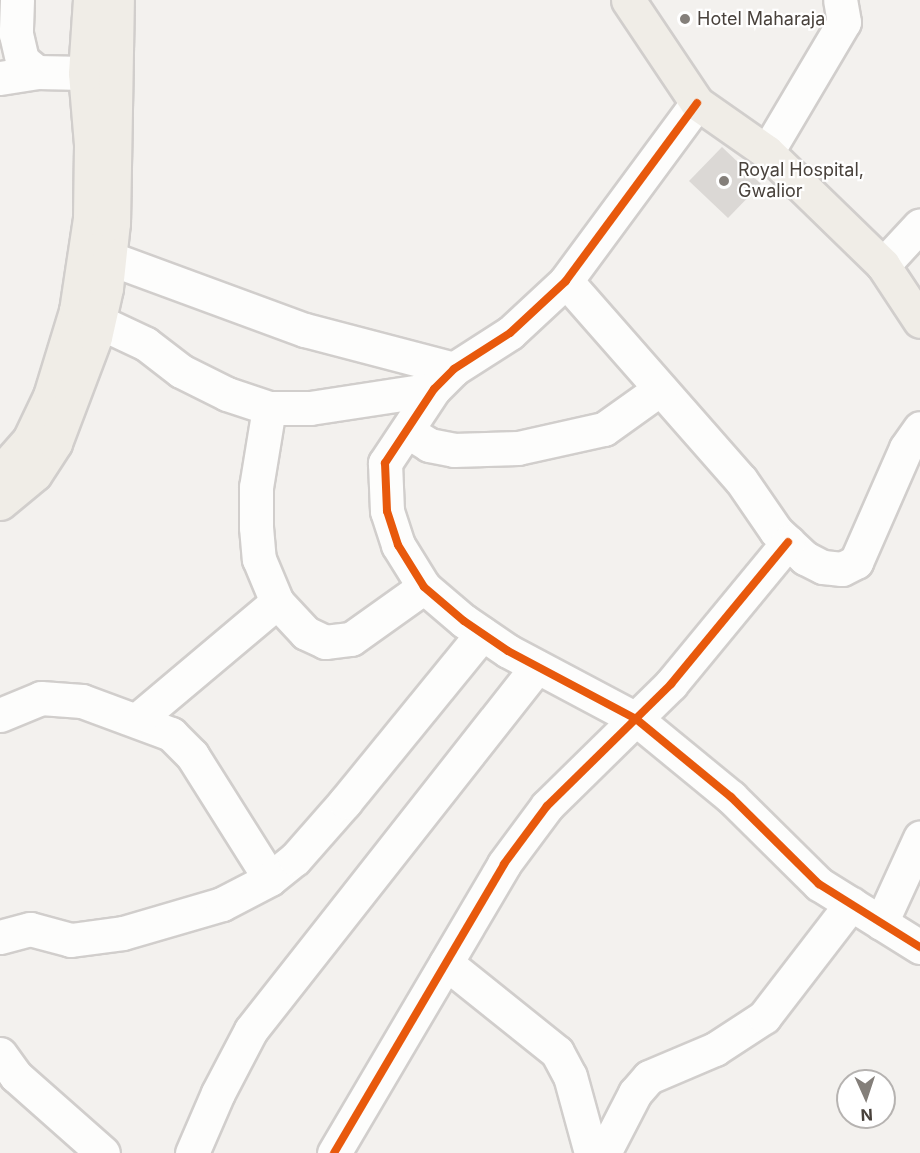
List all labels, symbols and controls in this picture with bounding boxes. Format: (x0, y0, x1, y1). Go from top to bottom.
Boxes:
place label: Hotel Maharaja (697, 8, 825, 30)
marker: Hotel Maharaja (678, 12, 692, 26)
place label: Royal Hospital, Gwalior (738, 160, 864, 202)
marker: Royal Hospital, Gwalior (715, 172, 733, 190)
north arrow (836, 1069, 896, 1129)
text: N (860, 1105, 873, 1125)

